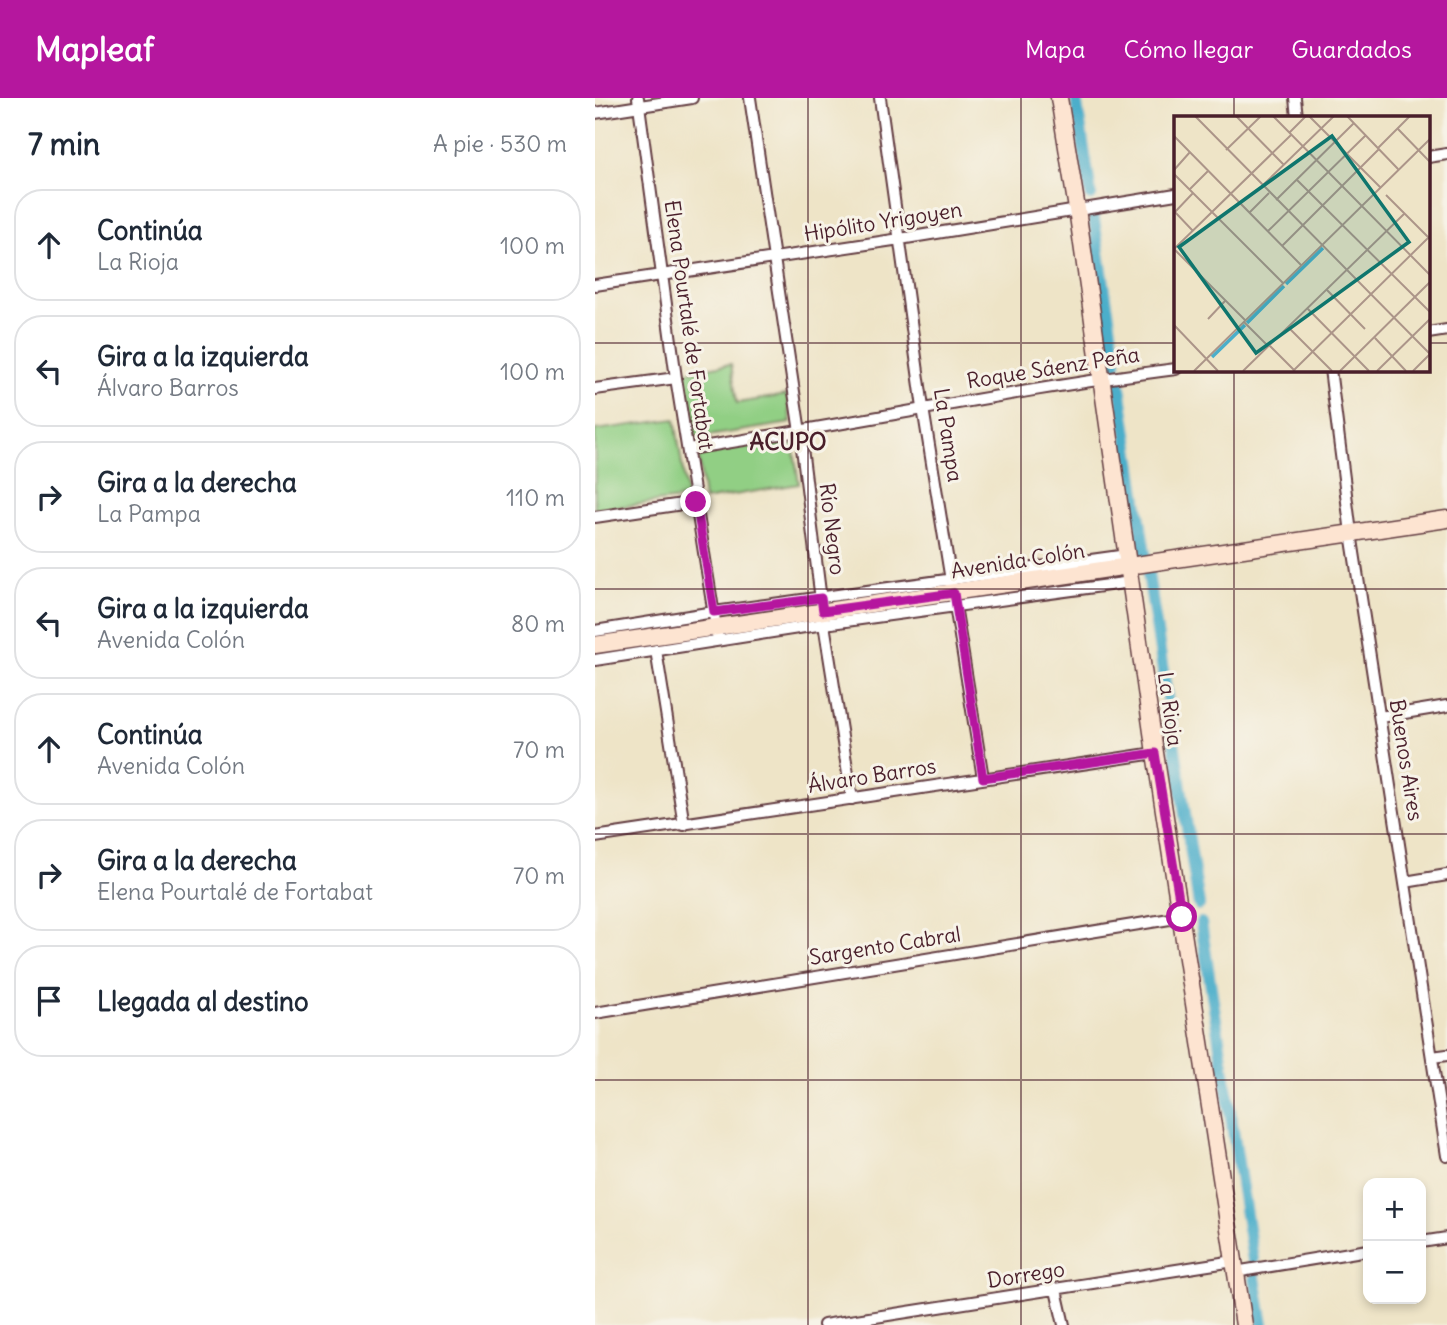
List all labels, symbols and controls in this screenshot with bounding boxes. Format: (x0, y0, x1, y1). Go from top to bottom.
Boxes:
text: Mapleaf (35, 28, 154, 70)
text: Mapa (1025, 34, 1085, 64)
text: Cómo llegar (1123, 34, 1253, 64)
text: Guardados (1291, 34, 1412, 64)
inset map (1174, 116, 1429, 371)
text: 7 min (28, 125, 100, 163)
text: A pie · 530 m (433, 129, 567, 158)
street label: Hipólito Yrigoyen (802, 196, 964, 247)
street label: Elena Pourtalé de Fortabat (659, 198, 720, 452)
text: Continúa (97, 214, 203, 247)
icon: ahead (30, 226, 68, 264)
text: 100 m (500, 231, 565, 260)
text: La Rioja (97, 247, 179, 276)
text: Gira a la izquierda (97, 340, 309, 373)
street label: Roque Sáenz Peña (965, 341, 1141, 394)
icon: left (30, 352, 68, 390)
text: 100 m (500, 357, 565, 386)
text: Álvaro Barros (97, 373, 239, 402)
street label: La Pampa (928, 386, 969, 484)
district label: ACUPO (749, 427, 827, 456)
text: Gira a la derecha (97, 466, 297, 499)
icon: right (30, 478, 68, 516)
street label: Río Negro (813, 481, 852, 576)
text: 110 m (506, 483, 565, 512)
route end (680, 486, 711, 517)
text: La Pampa (97, 499, 201, 528)
street label: Avenida Colón (949, 537, 1087, 584)
text: Gira a la izquierda (97, 592, 309, 625)
icon: left (30, 604, 68, 642)
text: 80 m (511, 609, 565, 638)
text: Avenida Colón (97, 625, 245, 654)
street label: La Rioja (1152, 670, 1189, 748)
street label: Buenos Aires (1384, 697, 1429, 823)
text: Continúa (97, 718, 203, 751)
icon: ahead (30, 730, 68, 768)
text: 70 m (513, 735, 565, 764)
text: Avenida Colón (97, 751, 245, 780)
street label: Álvaro Barros (806, 752, 938, 799)
text: Gira a la derecha (97, 844, 297, 877)
icon: right (30, 856, 68, 894)
text: 70 m (513, 861, 565, 890)
text: Elena Pourtalé de Fortabat (97, 877, 373, 906)
route start (1166, 901, 1197, 932)
street label: Sargento Cabral (807, 920, 963, 971)
icon: arrive (30, 982, 68, 1020)
text: Llegada al destino (97, 985, 309, 1018)
map controls (1363, 1178, 1426, 1304)
button: + (1363, 1178, 1426, 1241)
button: − (1363, 1241, 1426, 1304)
street label: Dorrego (985, 1255, 1067, 1294)

